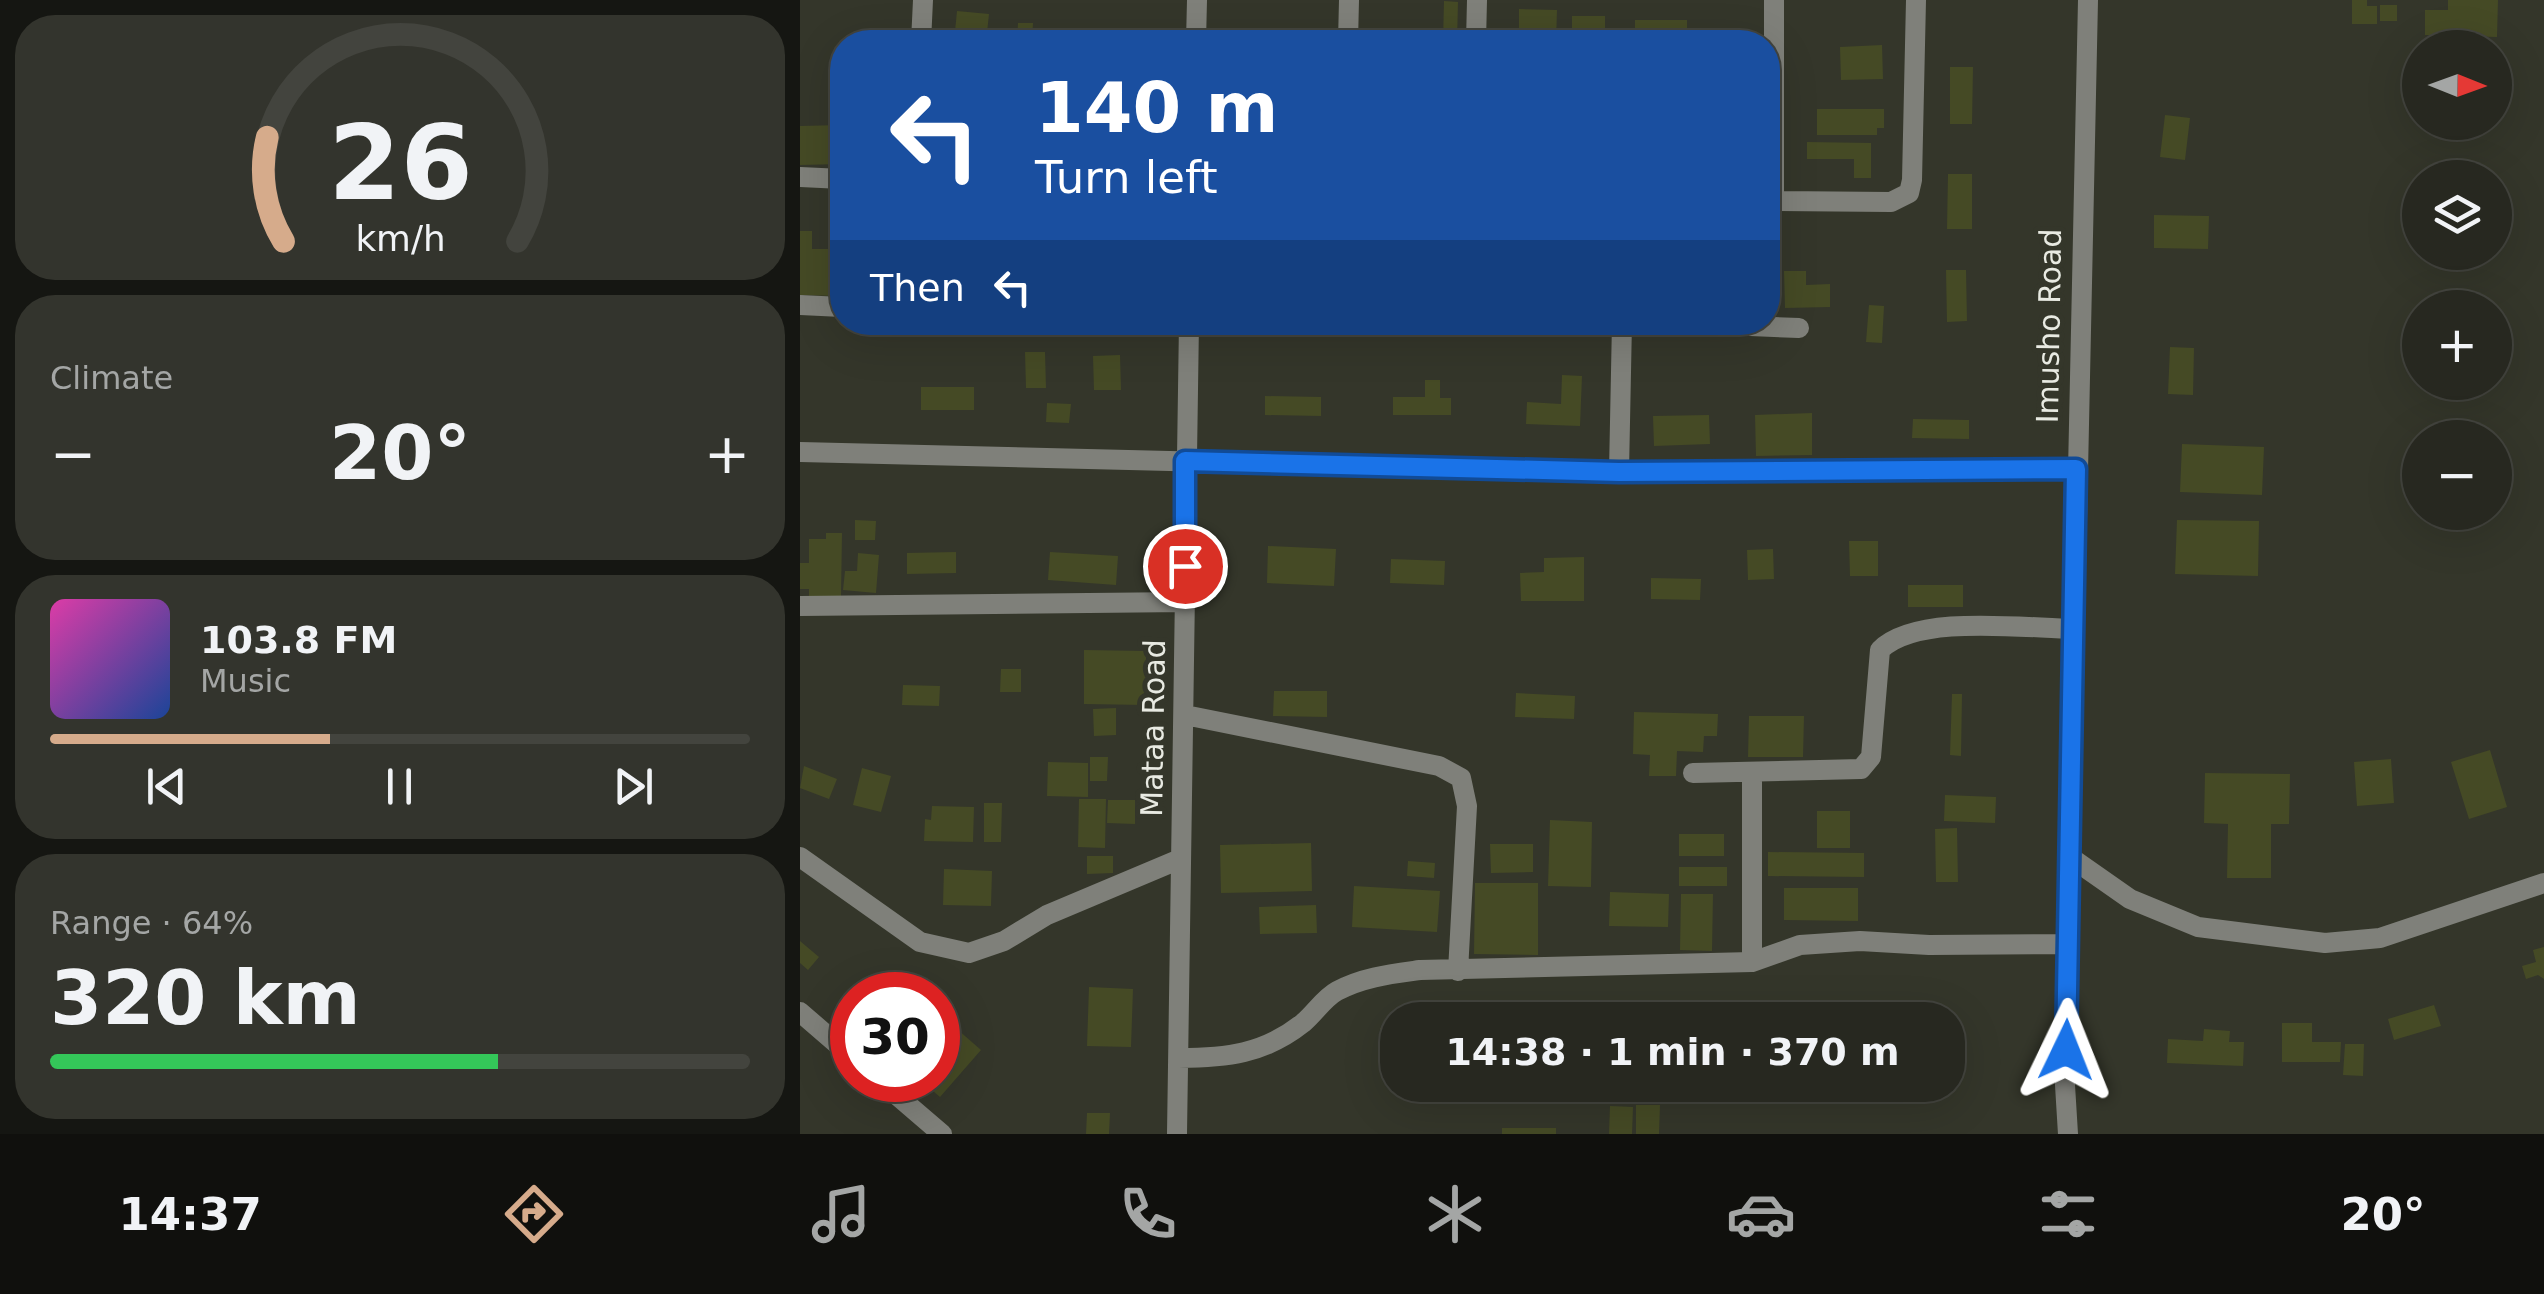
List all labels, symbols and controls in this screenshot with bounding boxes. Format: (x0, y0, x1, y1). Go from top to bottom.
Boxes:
north arrow (2402, 30, 2512, 140)
map controls (2402, 30, 2512, 530)
text: 140 m (1035, 67, 1278, 149)
icon: left (870, 70, 1000, 200)
text: 26 (328, 102, 472, 224)
text: Turn left (1035, 151, 1218, 204)
button: layers (2402, 160, 2512, 270)
text: km/h (355, 218, 445, 259)
street label: Imusho Road (2030, 228, 2068, 424)
icon: left (985, 260, 1040, 315)
text: Then (870, 266, 965, 310)
button: + (2402, 290, 2512, 400)
text: Climate (50, 359, 173, 397)
text: 20° (329, 409, 471, 497)
button: − (2402, 420, 2512, 530)
text: − (50, 422, 96, 486)
text: + (704, 422, 750, 486)
pin (1143, 524, 1228, 609)
icon: arrive (1158, 539, 1213, 594)
text: 103.8 FM (200, 618, 397, 662)
street label: Mataa Road (1134, 639, 1172, 817)
text: Music (200, 662, 291, 700)
icon: previous (139, 759, 194, 814)
icon: pause (372, 759, 427, 814)
icon: next (606, 759, 661, 814)
text: Range · 64% (50, 904, 253, 942)
text: 320 km (50, 954, 361, 1042)
speed limit sign: 30 (830, 972, 960, 1102)
position arrow (2014, 998, 2118, 1102)
text: 14:38 · 1 min · 370 m (1445, 1030, 1900, 1074)
icon: directions (499, 1179, 569, 1249)
icon: music (806, 1179, 876, 1249)
icon: phone (1113, 1179, 1183, 1249)
icon: climate (1420, 1179, 1490, 1249)
icon: car (1726, 1179, 1796, 1249)
icon: filters (2033, 1179, 2103, 1249)
text: 14:37 (118, 1188, 262, 1241)
text: 20° (2340, 1188, 2426, 1241)

